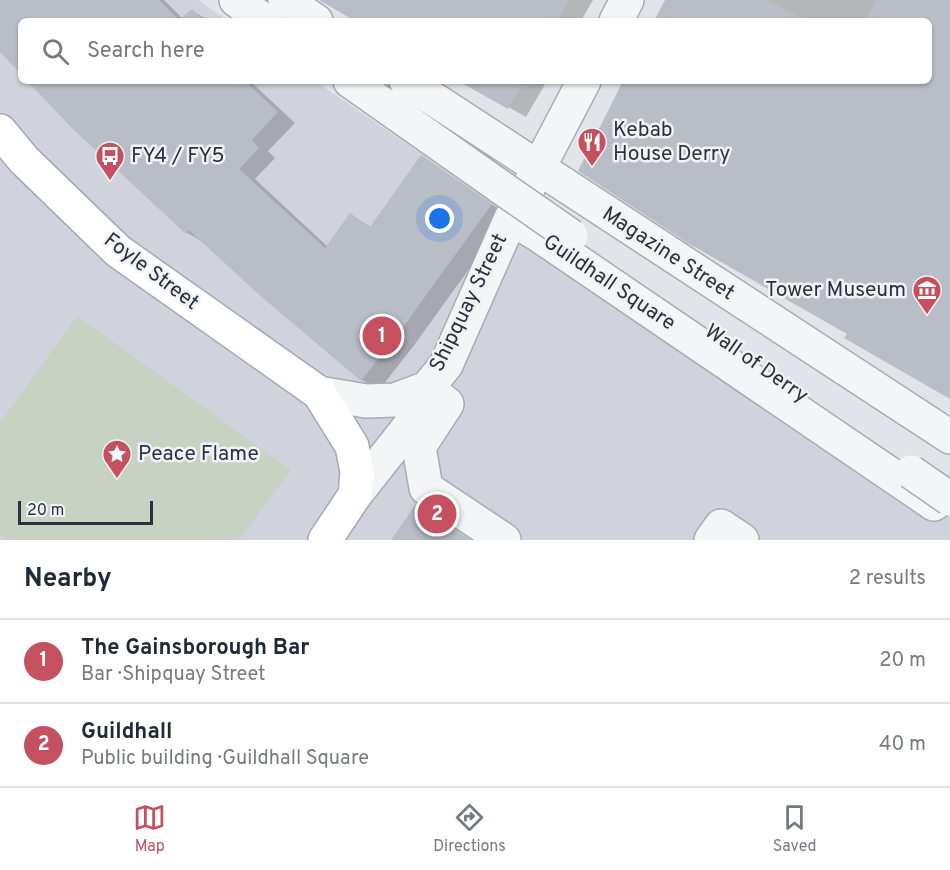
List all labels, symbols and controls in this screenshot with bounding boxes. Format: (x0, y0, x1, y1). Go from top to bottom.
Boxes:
search box (18, 18, 932, 84)
icon: search (39, 35, 72, 68)
text: Search here (87, 38, 205, 65)
place label: Kebab House Derry (613, 117, 730, 168)
restaurant icon: Kebab House Derry (576, 126, 608, 168)
bus stop icon: FY4 / FY5 (94, 140, 126, 182)
place label: FY4 / FY5 (131, 143, 225, 170)
street label: Magazine Street (597, 201, 739, 307)
your location (425, 204, 454, 233)
street label: Foyle Street (98, 227, 204, 317)
street label: Shipquay Street (424, 229, 514, 377)
street label: Guildhall Square (538, 229, 680, 337)
museum icon: Tower Museum (911, 274, 943, 316)
place label: Tower Museum (765, 277, 906, 304)
pin: 1 (362, 314, 401, 358)
street label: Wall of Derry (699, 318, 813, 410)
place icon: Peace Flame (101, 438, 133, 480)
place label: Peace Flame (138, 441, 259, 468)
pin: 2 (418, 492, 456, 536)
scale bar (18, 498, 153, 526)
text: 20 m (27, 501, 64, 521)
text: Nearby (24, 563, 112, 596)
text: 2 results (849, 566, 926, 592)
text: The Gainsborough Bar (81, 635, 310, 662)
text: 1 (40, 648, 48, 674)
text: 20 m (879, 648, 926, 674)
text: Bar · Shipquay Street (81, 662, 266, 688)
text: Guildhall (81, 719, 172, 746)
text: 2 (37, 732, 50, 758)
text: 40 m (879, 732, 926, 758)
text: Public building · Guildhall Square (81, 746, 369, 772)
tab: Map (133, 801, 166, 857)
tab: Directions (433, 801, 506, 857)
tab: Saved (773, 801, 817, 857)

